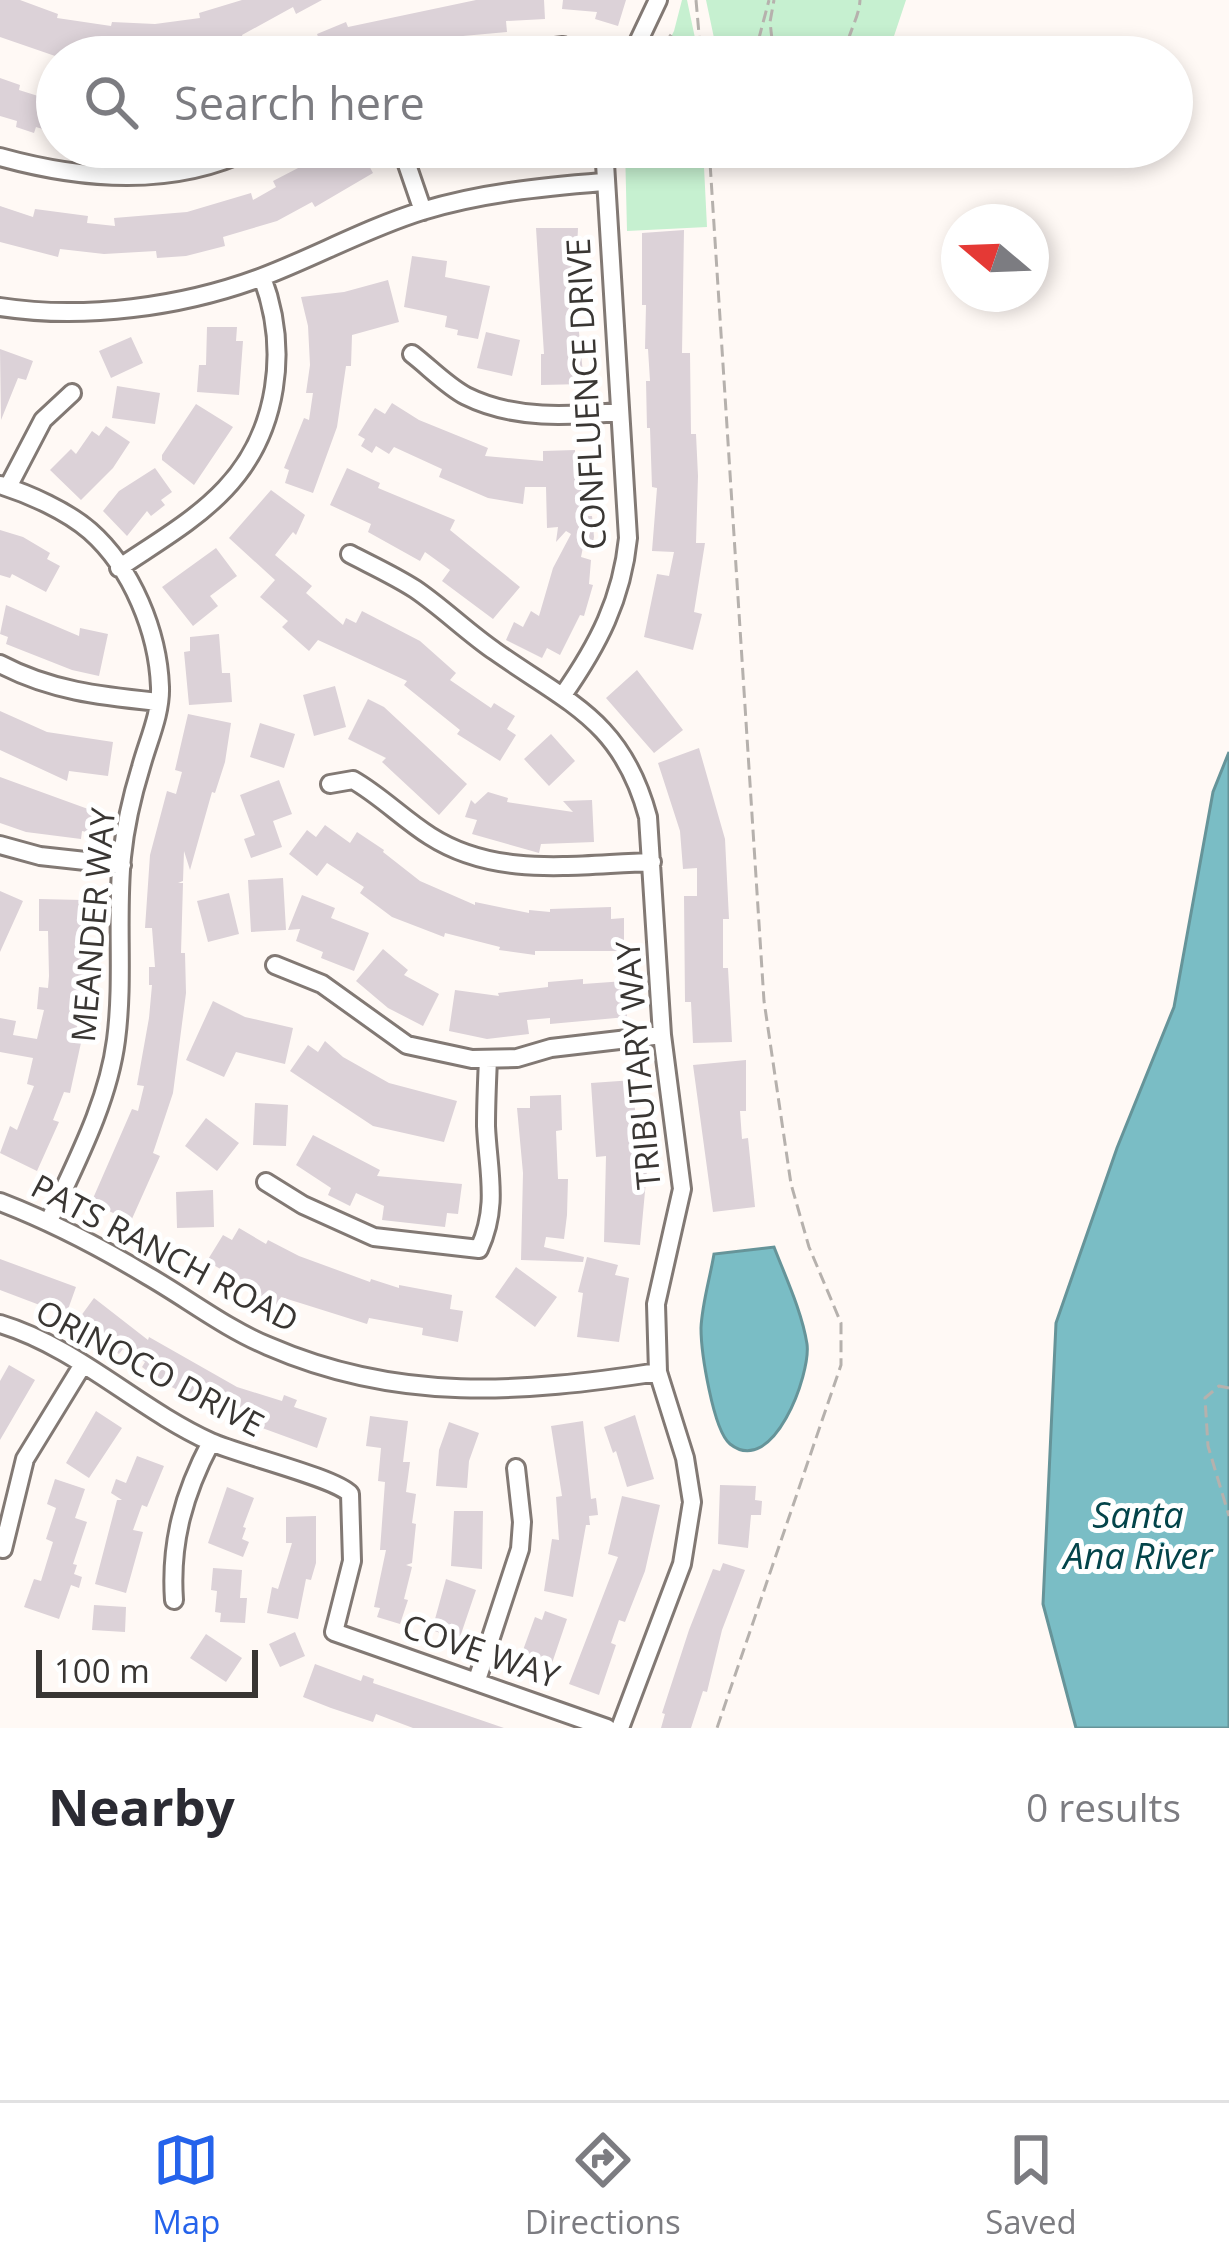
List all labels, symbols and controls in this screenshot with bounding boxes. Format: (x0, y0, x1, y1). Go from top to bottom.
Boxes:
search box (36, 36, 1193, 168)
icon: search (78, 69, 144, 135)
text: Search here (174, 72, 425, 133)
north arrow (941, 204, 1049, 312)
street label: CONFLUENCE DRIVE (555, 237, 616, 551)
street label: MEANDER WAY (60, 806, 125, 1044)
street label: TRIBUTARY WAY (604, 938, 671, 1191)
street label: PATS RANCH ROAD (24, 1163, 307, 1342)
street label: ORINOCO DRIVE (28, 1288, 272, 1447)
water label: Santa Ana River (1060, 1490, 1214, 1580)
street label: COVE WAY (397, 1603, 566, 1698)
scale bar (36, 1644, 258, 1697)
text: 100 m (54, 1648, 150, 1693)
text: Nearby (48, 1771, 235, 1841)
text: 0 results (1026, 1780, 1181, 1833)
tab: Map (152, 2127, 220, 2244)
tab: Directions (525, 2127, 681, 2244)
tab: Saved (985, 2127, 1077, 2244)

